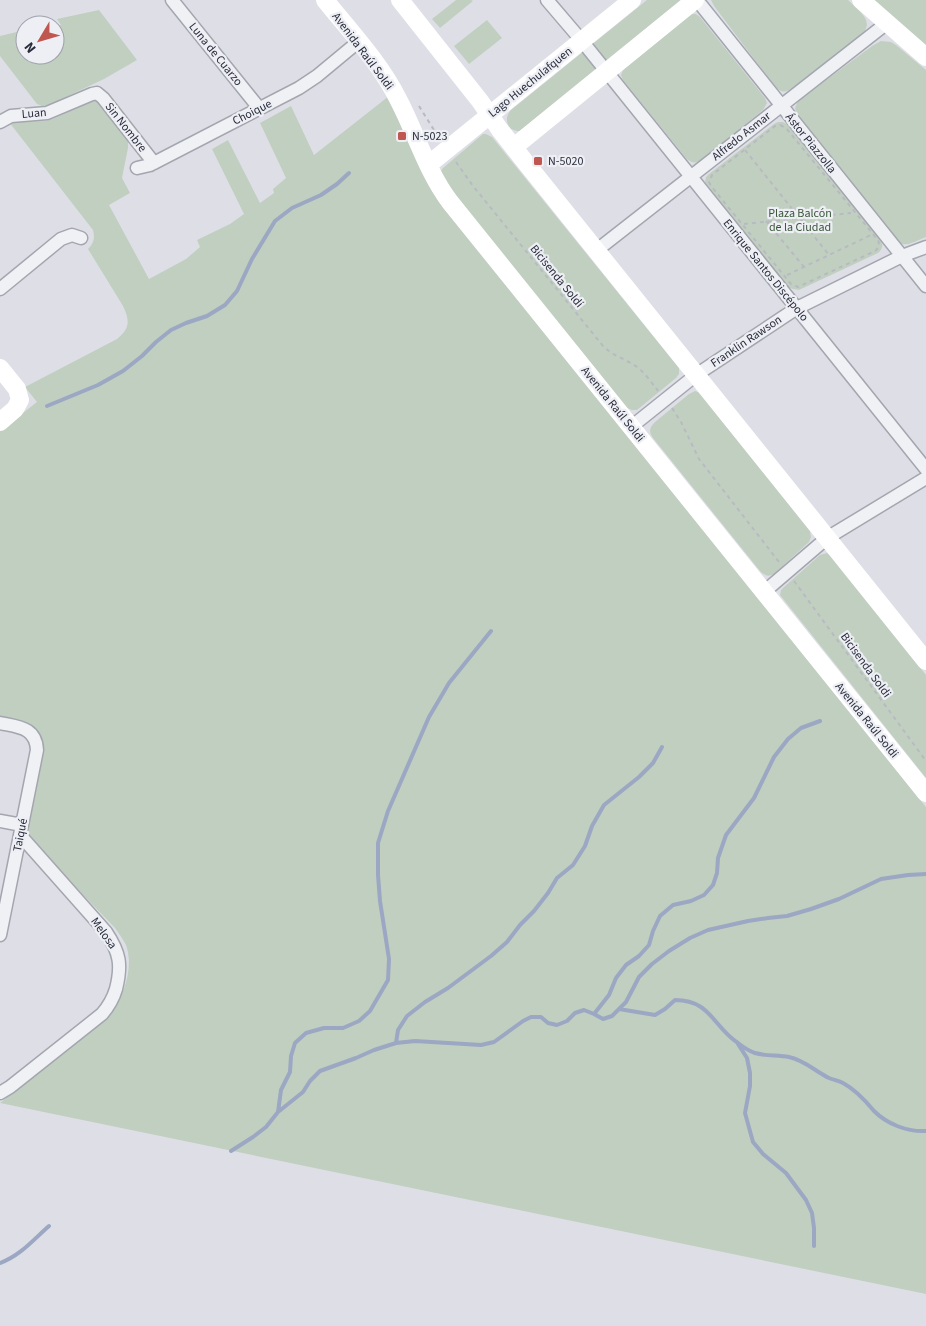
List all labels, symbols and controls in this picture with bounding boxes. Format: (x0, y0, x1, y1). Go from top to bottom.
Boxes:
street label: Avenida Raúl Soldi (328, 9, 397, 94)
north arrow (15, 15, 65, 65)
street label: Luna de Cuarzo (185, 19, 247, 90)
text: N (20, 38, 41, 57)
street label: Lago Huechulafquen (485, 43, 576, 122)
street label: Choique (230, 95, 275, 130)
street label: Sin Nombre (101, 99, 151, 156)
street label: Luan (21, 104, 47, 123)
street label: Alfredo Asmar (708, 107, 775, 165)
street label: Ástor Piazzolla (781, 110, 840, 177)
place label: N-5023 (412, 128, 447, 145)
marker: N-5023 (396, 130, 408, 142)
place label: N-5020 (548, 153, 583, 170)
marker: N-5020 (532, 155, 544, 167)
park label: Plaza Balcón de la Ciudad (768, 205, 832, 236)
street label: Enrique Santos Discépolo (719, 215, 812, 325)
street label: Bicisenda Soldi (526, 241, 587, 311)
street label: Franklin Rawson (707, 311, 785, 372)
street label: Avenida Raúl Soldi (577, 363, 649, 446)
street label: Bicisenda Soldi (836, 629, 895, 701)
street label: Avenida Raúl Soldi (831, 679, 903, 762)
street label: Taiqué (9, 817, 32, 853)
street label: Melosa (86, 914, 121, 953)

